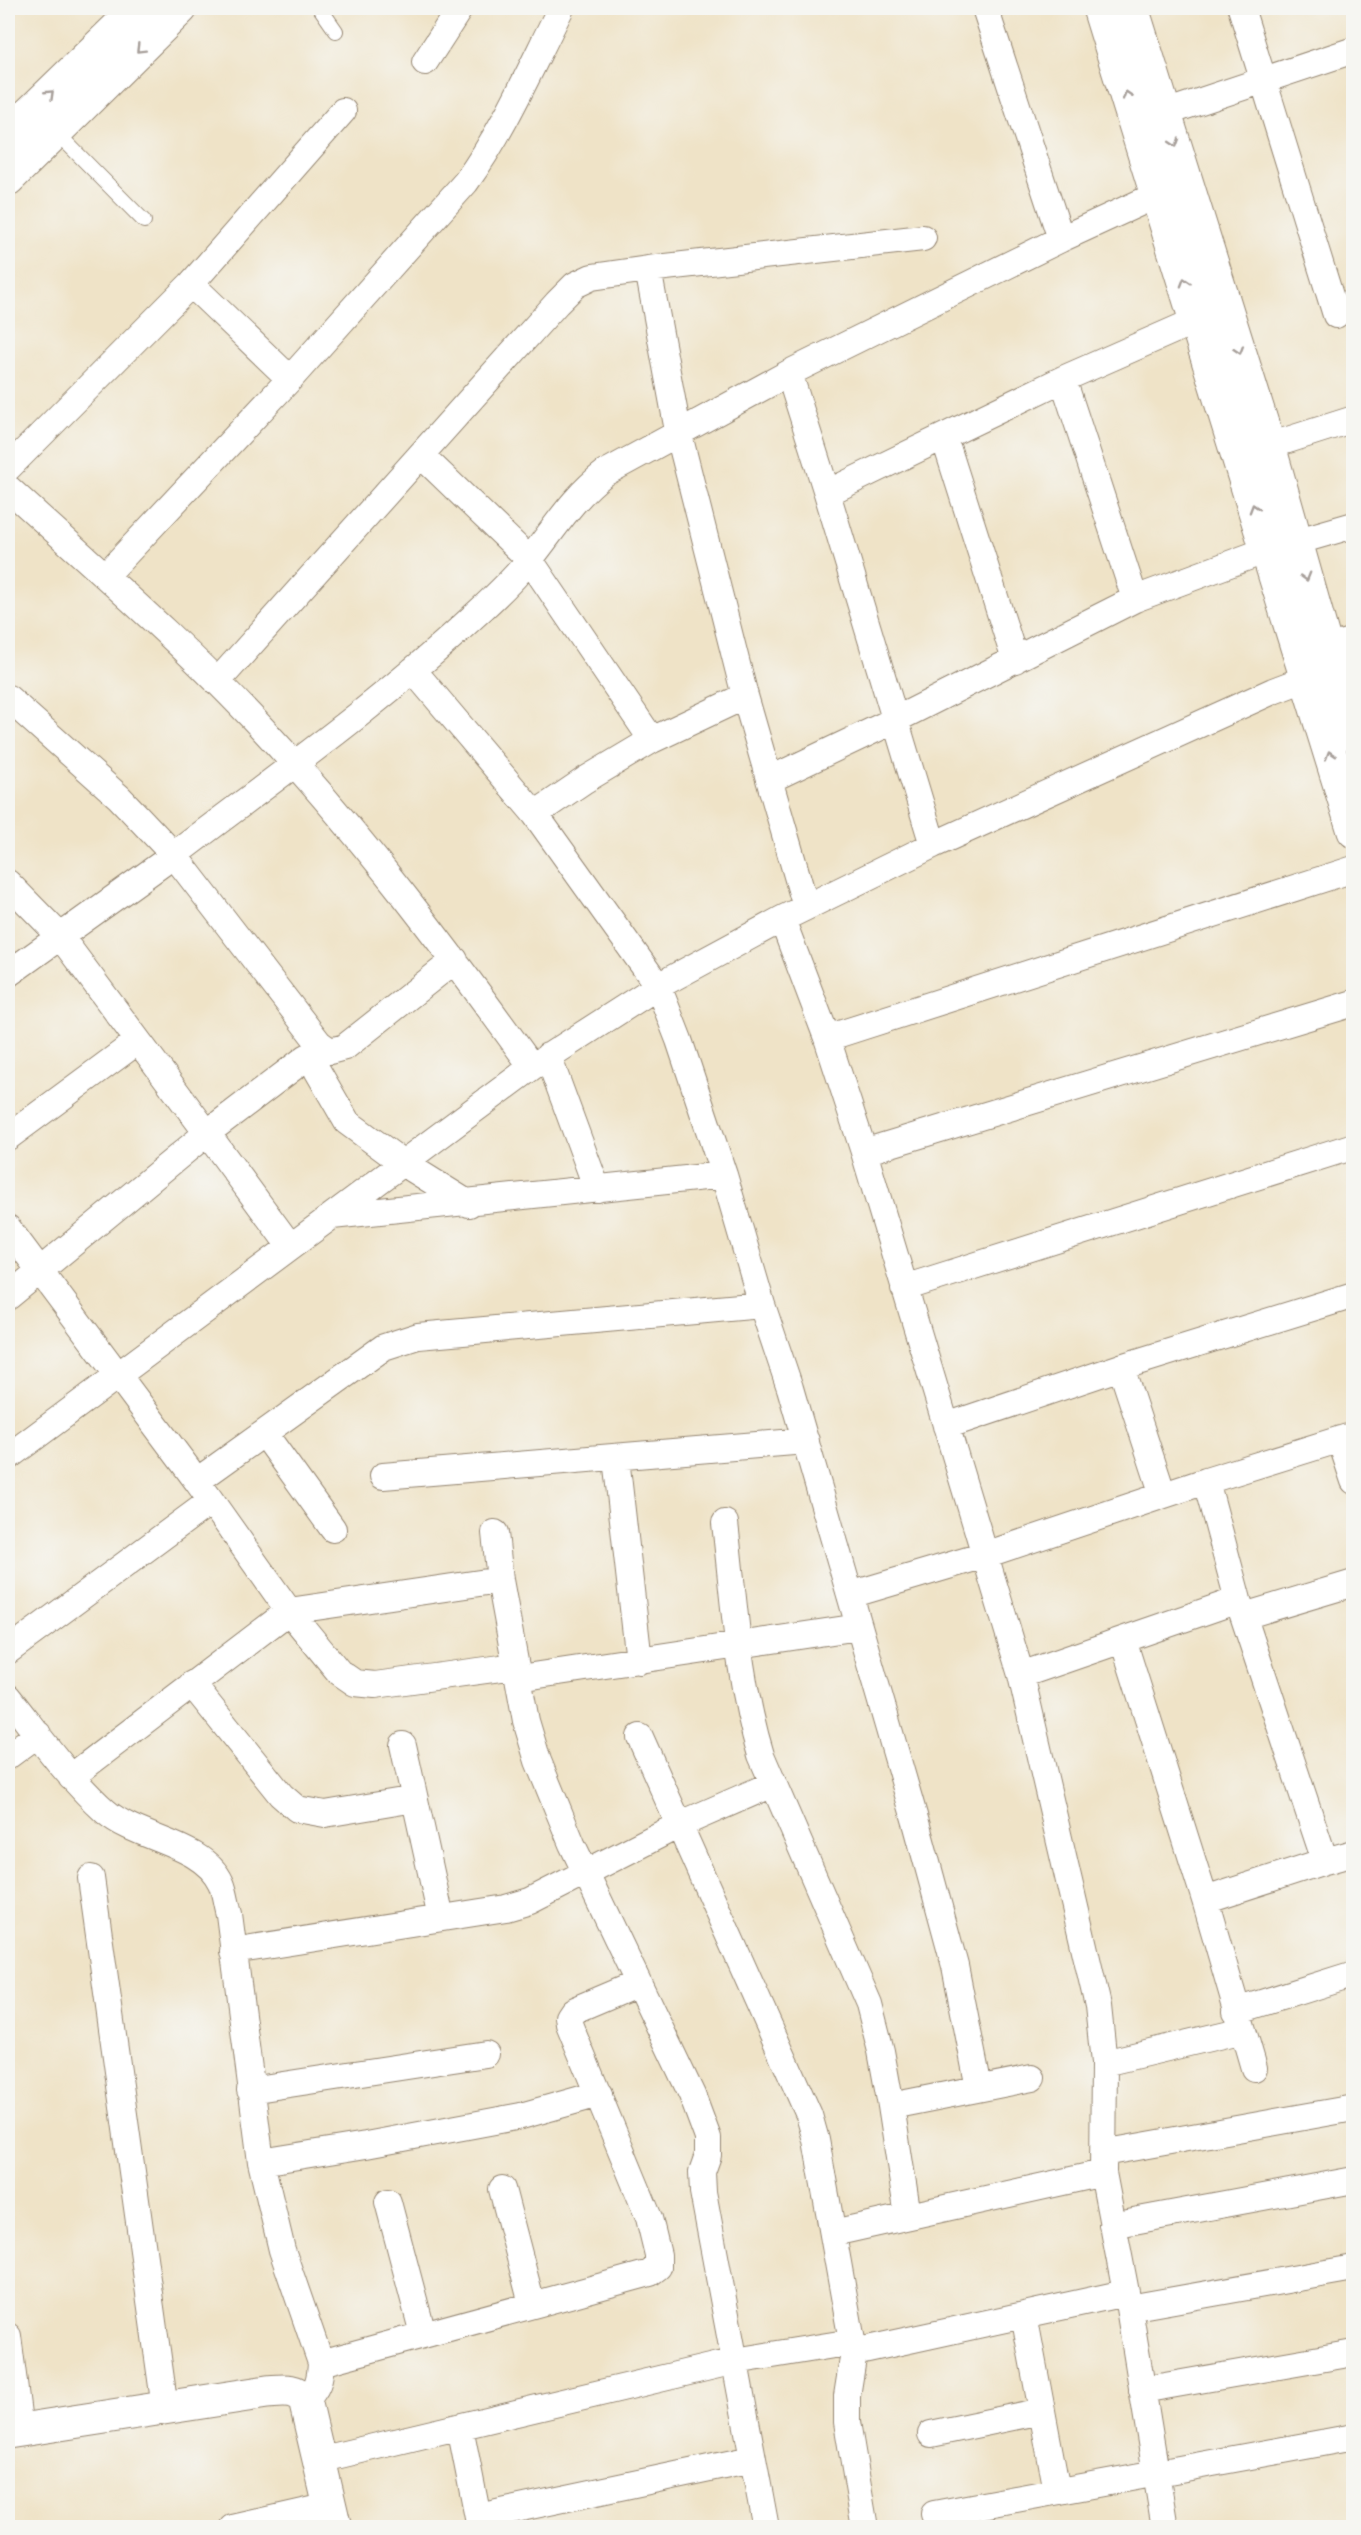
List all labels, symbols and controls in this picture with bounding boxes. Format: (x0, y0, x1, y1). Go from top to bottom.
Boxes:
one-way arrow (136, 42, 147, 52)
one-way arrow (42, 90, 53, 101)
one-way arrow (1122, 90, 1134, 101)
one-way arrow (1168, 137, 1180, 148)
one-way arrow (1180, 277, 1192, 288)
one-way arrow (1231, 344, 1244, 355)
one-way arrow (1249, 503, 1261, 514)
one-way arrow (1299, 571, 1311, 582)
one-way arrow (1325, 750, 1337, 761)

